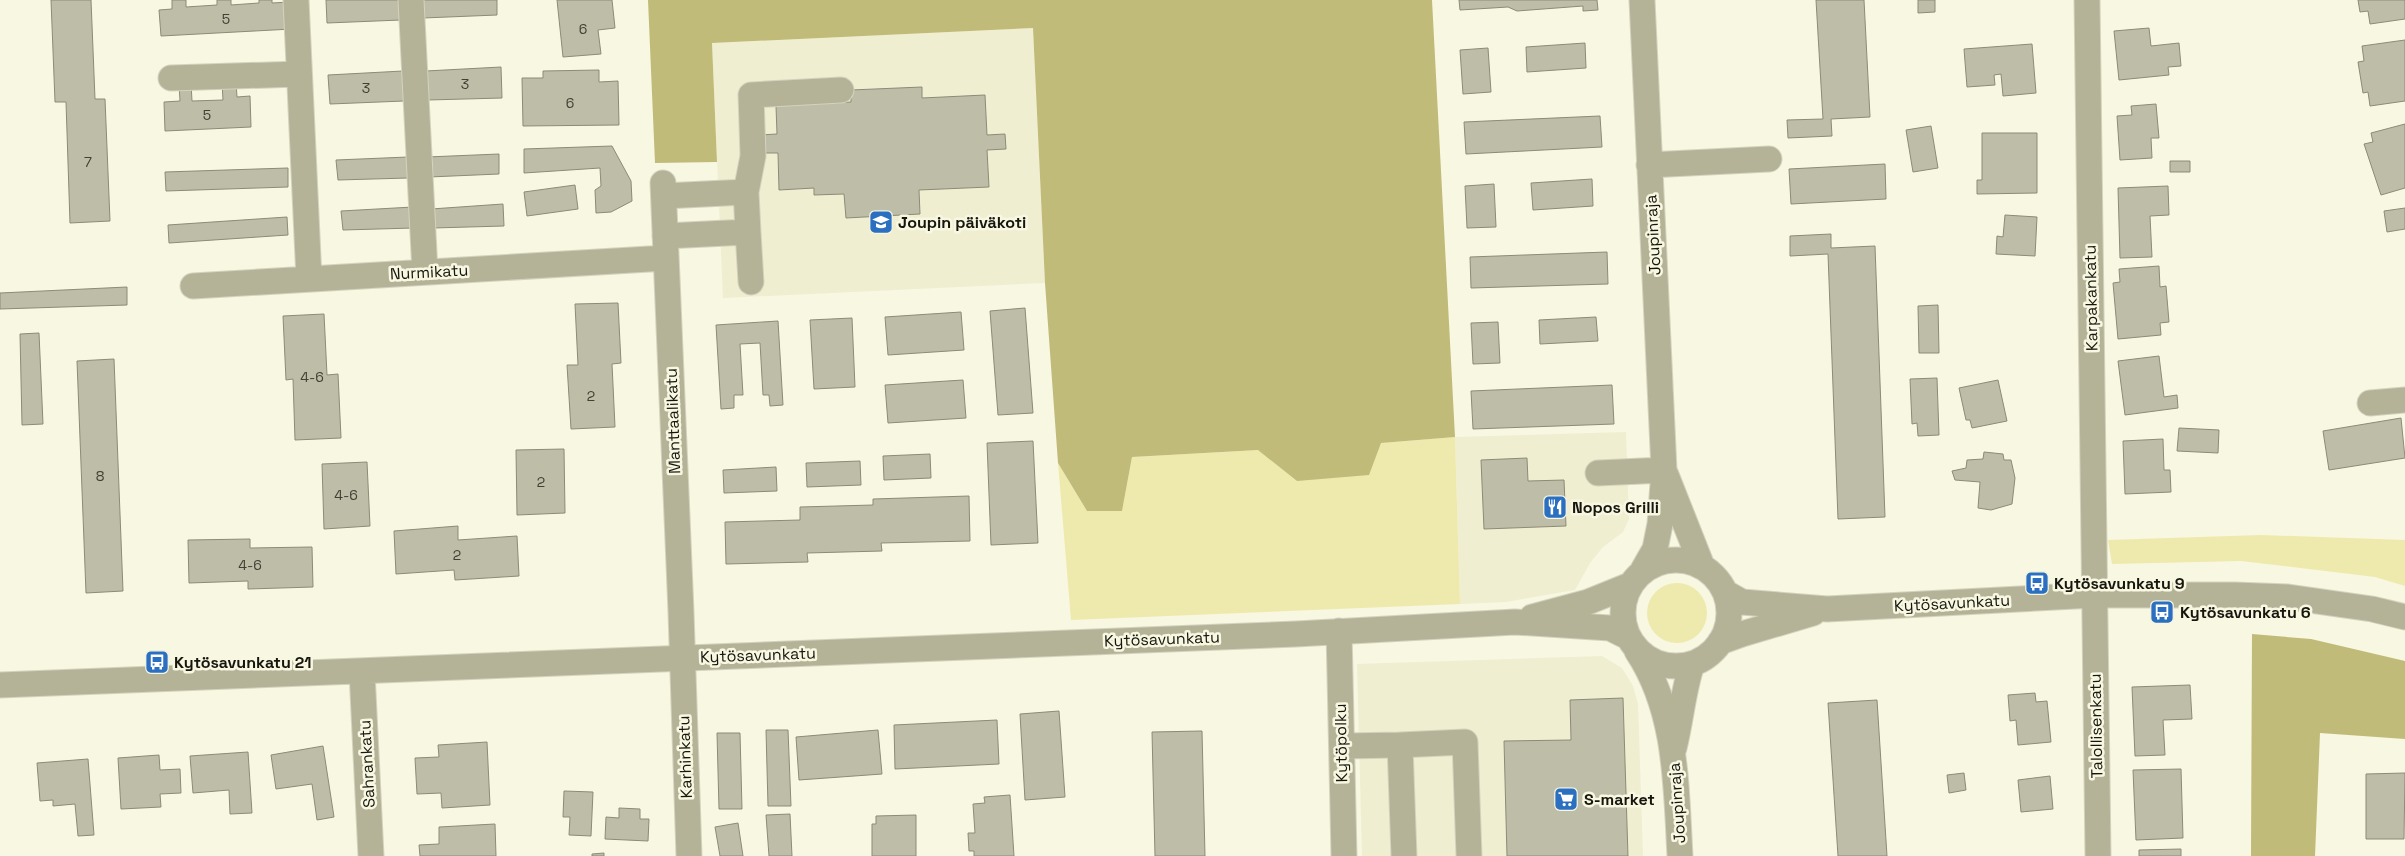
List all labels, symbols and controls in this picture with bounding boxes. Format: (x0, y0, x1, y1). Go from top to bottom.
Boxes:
house number: 5 (222, 10, 230, 28)
house number: 6 (579, 20, 587, 38)
house number: 3 (461, 75, 469, 93)
house number: 3 (362, 79, 370, 97)
house number: 6 (566, 94, 574, 112)
house number: 5 (203, 106, 211, 124)
house number: 7 (84, 153, 92, 171)
street label: Joupinraja (1640, 194, 1666, 276)
school or university icon: Joupin päiväkoti (868, 209, 894, 235)
place label: Joupin päiväkoti (898, 212, 1026, 233)
street label: Karpakankatu (2080, 245, 2102, 351)
street label: Nurmikatu (389, 259, 469, 285)
house number: 4-6 (300, 368, 324, 386)
street label: Manttaalikatu (661, 368, 685, 474)
house number: 2 (587, 387, 595, 405)
house number: 8 (96, 467, 105, 485)
house number: 2 (537, 473, 545, 491)
house number: 4-6 (334, 486, 358, 504)
restaurant icon: Nopos Grilli (1542, 494, 1568, 520)
place label: Nopos Grilli (1572, 497, 1659, 518)
house number: 2 (453, 546, 461, 564)
house number: 4-6 (238, 556, 262, 574)
bus stop icon: Kytösavunkatu 9 (2024, 570, 2050, 596)
place label: Kytösavunkatu 9 (2054, 573, 2185, 594)
street label: Kytösavunkatu (1894, 589, 2010, 617)
bus stop icon: Kytösavunkatu 6 (2149, 599, 2175, 625)
place label: Kytösavunkatu 6 (2180, 602, 2311, 623)
street label: Kytösavunkatu (1104, 626, 1220, 652)
street label: Kytösavunkatu (700, 642, 816, 668)
bus stop icon: Kytösavunkatu 21 (144, 649, 170, 675)
place label: Kytösavunkatu 21 (174, 652, 312, 673)
street label: Talollisenkatu (2085, 673, 2107, 779)
street label: Kytöpolku (1330, 703, 1352, 783)
street label: Karhinkatu (673, 715, 697, 799)
street label: Sahrankatu (354, 720, 380, 808)
street label: Joupinraja (1664, 762, 1690, 844)
supermarket icon: S-market (1553, 786, 1579, 812)
place label: S-market (1584, 789, 1655, 810)

